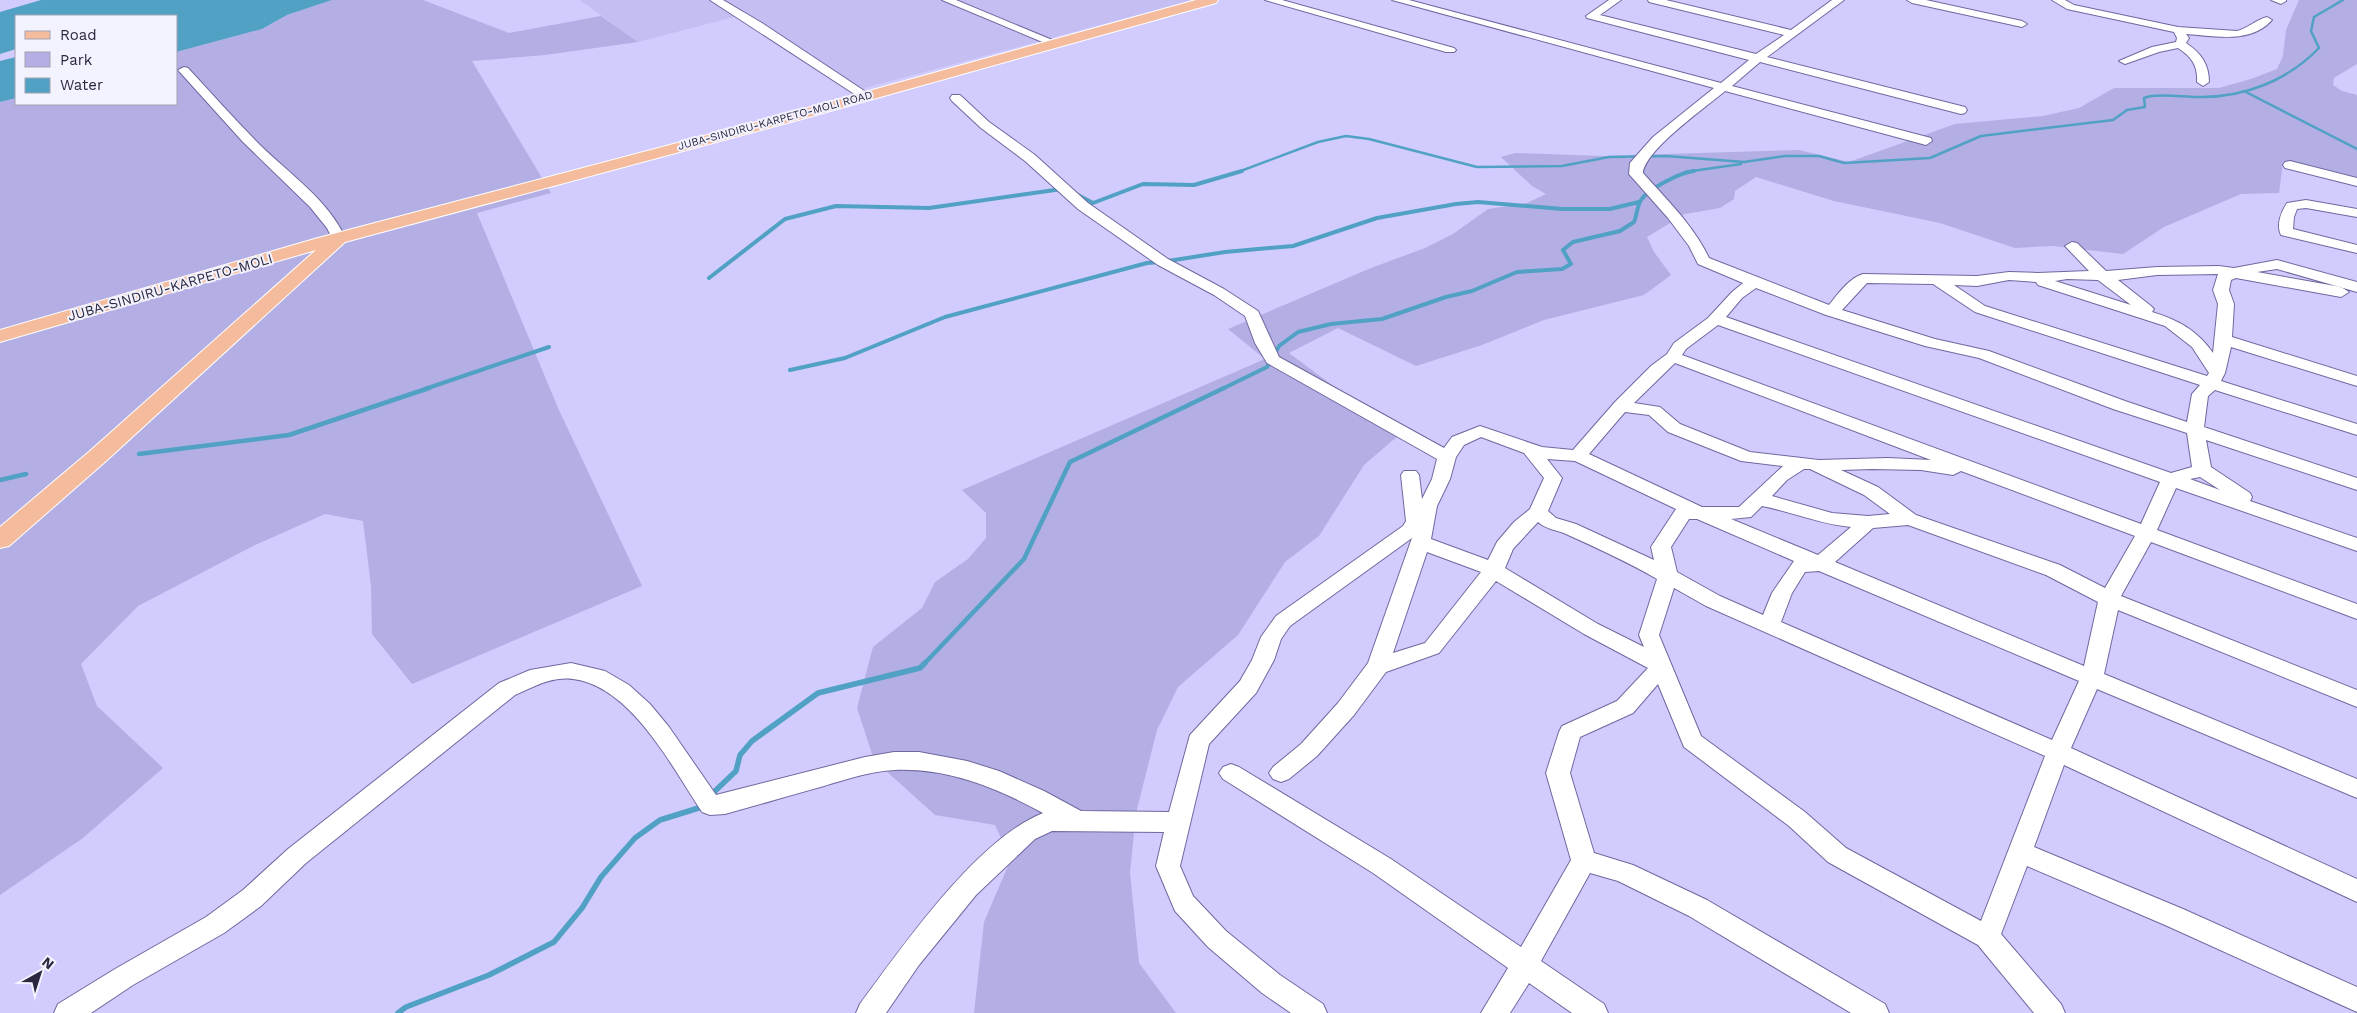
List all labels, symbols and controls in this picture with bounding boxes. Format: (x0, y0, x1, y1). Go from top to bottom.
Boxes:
legend (15, 15, 178, 105)
text: Road (60, 26, 97, 44)
text: Park (60, 51, 93, 69)
text: Water (60, 76, 103, 94)
street label: JUBA-SINDIRU-KARPETO-MOLI ROAD (676, 88, 874, 153)
street label: JUBA-SINDIRU-KARPETO-MOLI (66, 250, 274, 324)
north arrow (15, 948, 65, 998)
text: N (39, 953, 57, 972)

